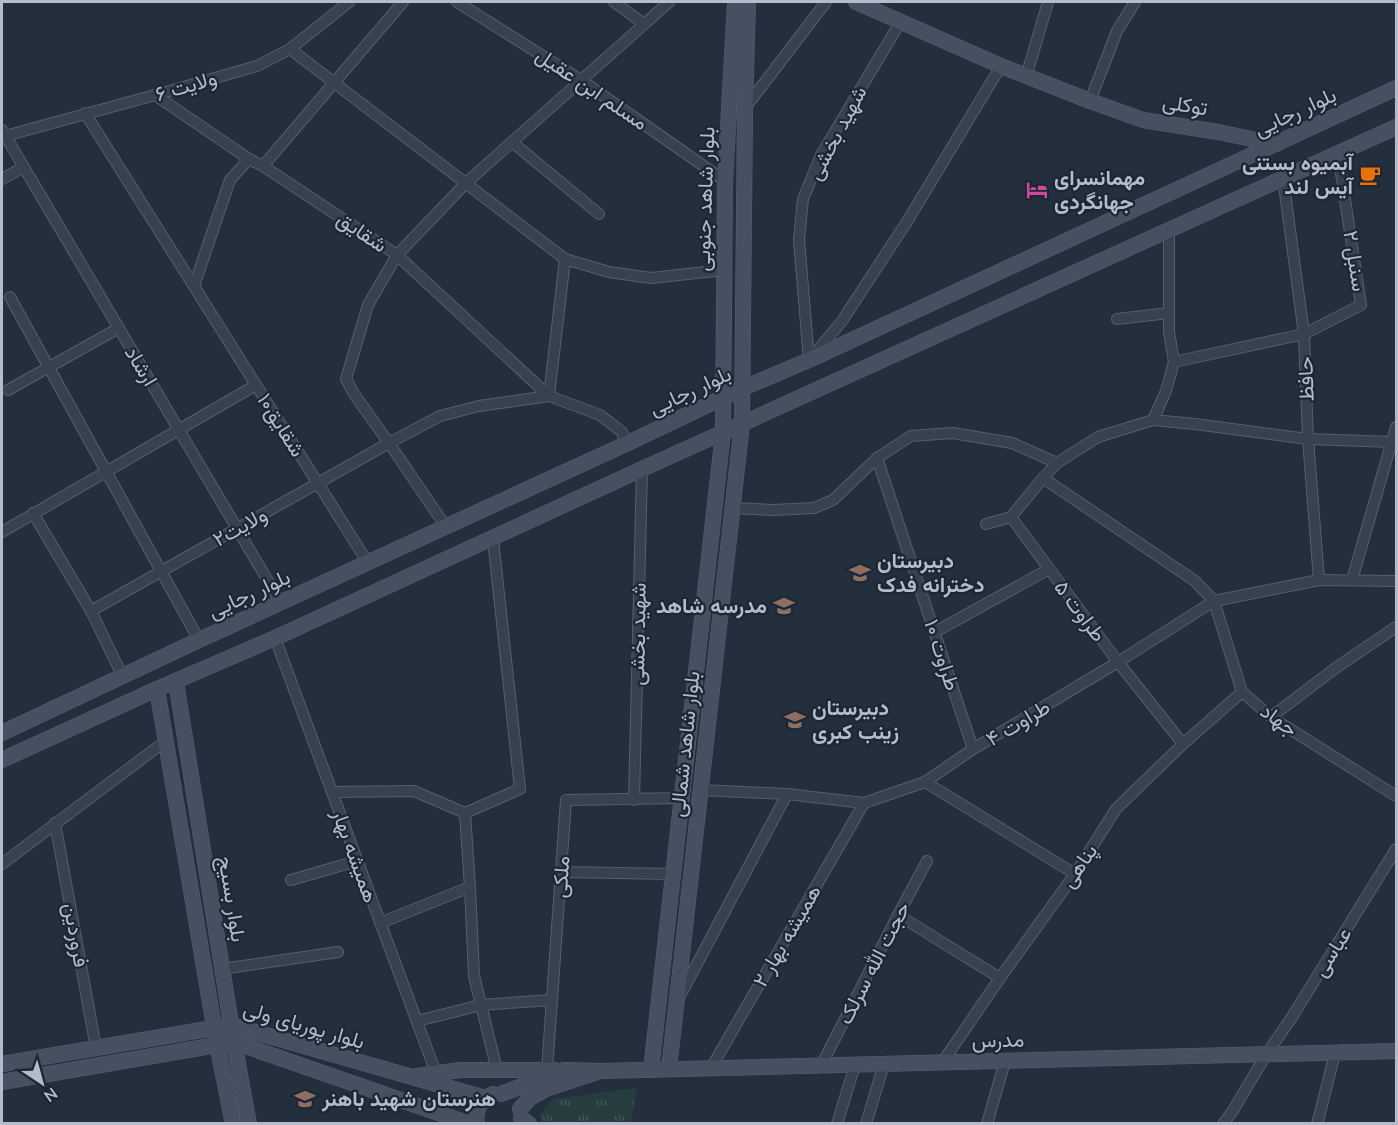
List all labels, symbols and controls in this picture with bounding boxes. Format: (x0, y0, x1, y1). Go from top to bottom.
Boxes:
street label: مسلم ابن عقیل (530, 41, 654, 137)
street label: ولایت ۶ (152, 64, 220, 108)
street label: شهید بخشی (800, 81, 874, 185)
street label: بلوار رجایی (1249, 81, 1341, 143)
street label: توکلی (1160, 88, 1210, 122)
street label: بلوار شاهد جنوبی (688, 126, 722, 272)
place label: آبمیوه بستنی آیس لند (1242, 149, 1355, 201)
cafe icon: آبمیوه بستنی آیس لند (1358, 163, 1382, 187)
place label: مهمانسرای جهانگردی (1054, 164, 1145, 216)
hotel icon: مهمانسرای جهانگردی (1025, 178, 1049, 202)
street label: شقایق (331, 205, 393, 259)
street label: سنبل ۲ (1336, 228, 1374, 294)
street label: ارشاد (118, 341, 164, 391)
street label: حافظ (1291, 356, 1321, 402)
street label: بلوار رجایی (644, 360, 736, 422)
street label: شقایق۱۰ (251, 388, 311, 462)
street label: ولایت۲ (208, 501, 272, 553)
place label: دبیرستان دخترانه فدک (877, 547, 984, 599)
school or university icon: دبیرستان دخترانه فدک (848, 561, 872, 585)
street label: بلوار رجایی (203, 563, 295, 625)
street label: طراوت ۵ (1048, 574, 1112, 648)
street label: شهید بخشی (623, 582, 653, 686)
place label: مدرسه شاهد (656, 592, 767, 620)
school or university icon: مدرسه شاهد (772, 594, 796, 618)
street label: طراوت ۱۰ (917, 616, 967, 694)
street label: بلوار شاهد شمالی (663, 670, 707, 818)
street label: طراوت ۴ (981, 693, 1055, 753)
place label: دبیرستان زینب کبری (812, 694, 899, 746)
street label: جهاد (1255, 697, 1303, 743)
school or university icon: دبیرستان زینب کبری (783, 708, 807, 732)
street label: همیشه بهار (325, 804, 385, 907)
street label: پناهی (1054, 839, 1104, 893)
street label: بلوار بسیج (211, 854, 253, 944)
street label: ملکی (546, 855, 576, 899)
street label: همیشه بهار ۲ (746, 880, 828, 992)
street label: حجت الله سرلک (831, 897, 917, 1029)
street label: فروردین (57, 901, 95, 969)
street label: عباسی (1306, 922, 1358, 982)
street label: بلوار پوریای ولی (240, 994, 368, 1056)
street label: مدرس (971, 1026, 1025, 1054)
north arrow (12, 1053, 72, 1113)
text: N (39, 1082, 62, 1107)
place label: هنرستان شهید باهنر (321, 1085, 496, 1113)
school or university icon: هنرستان شهید باهنر (293, 1087, 317, 1111)

